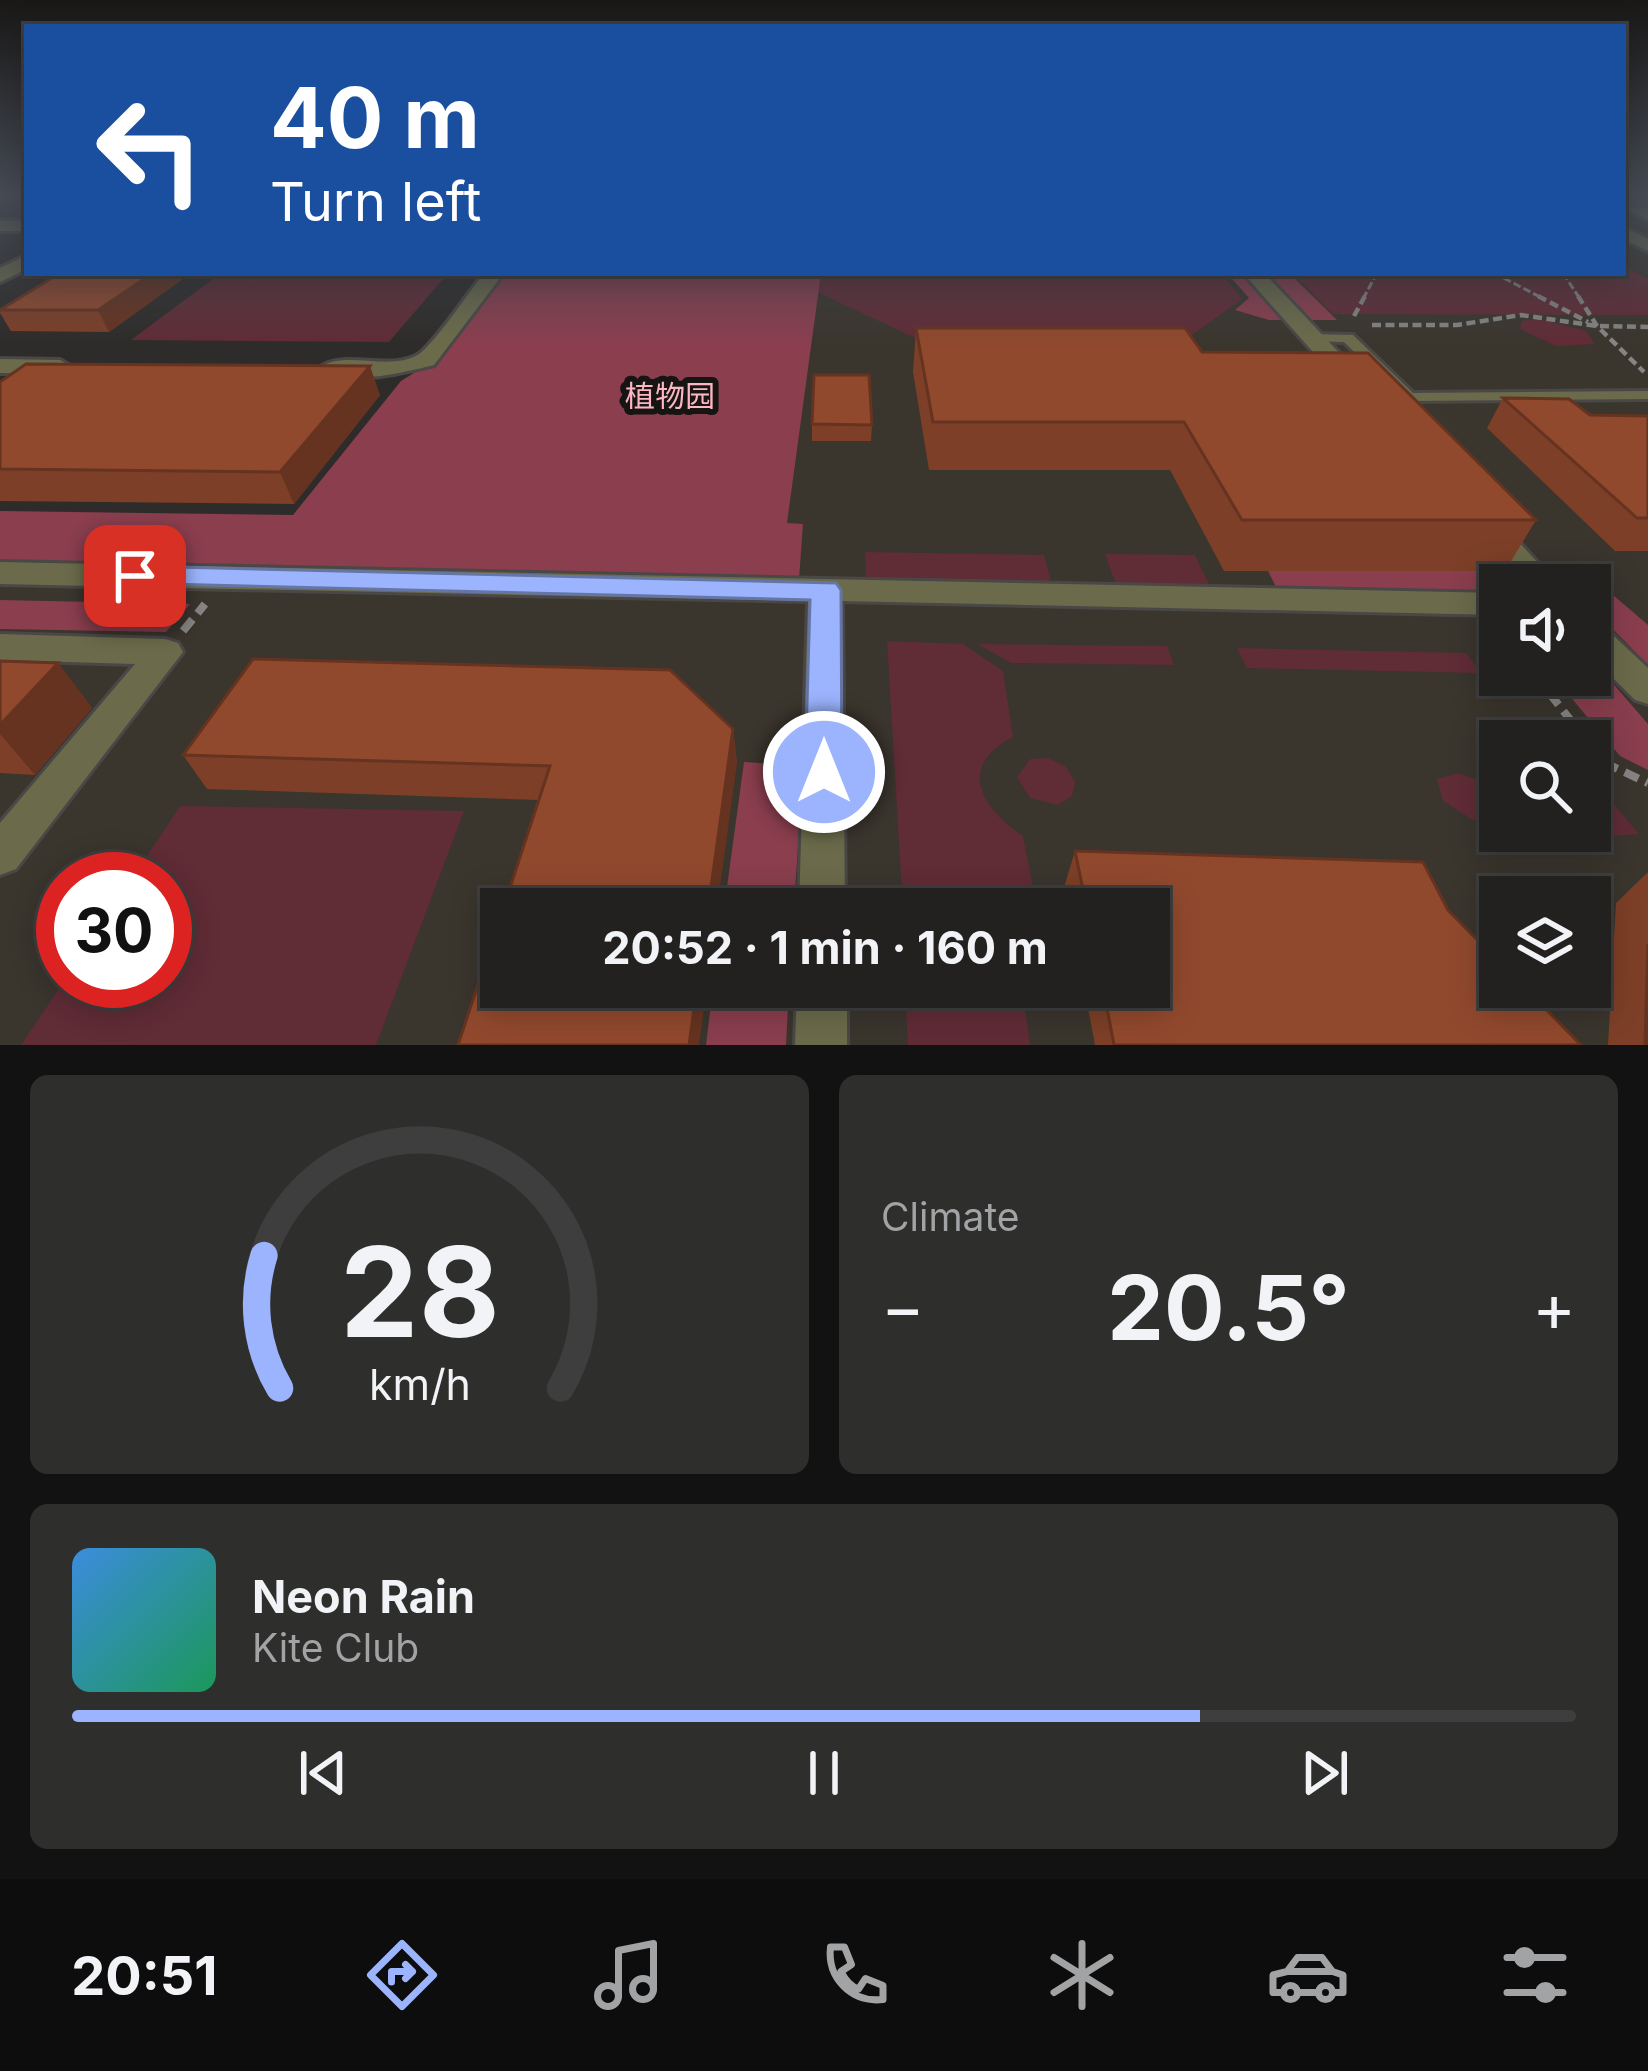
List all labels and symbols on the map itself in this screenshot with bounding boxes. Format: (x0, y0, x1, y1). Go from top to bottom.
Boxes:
park label: 植物园 (625, 378, 715, 414)
pin (84, 525, 186, 627)
position arrow (761, 709, 887, 835)
speed limit sign: 30 (36, 852, 192, 1008)

